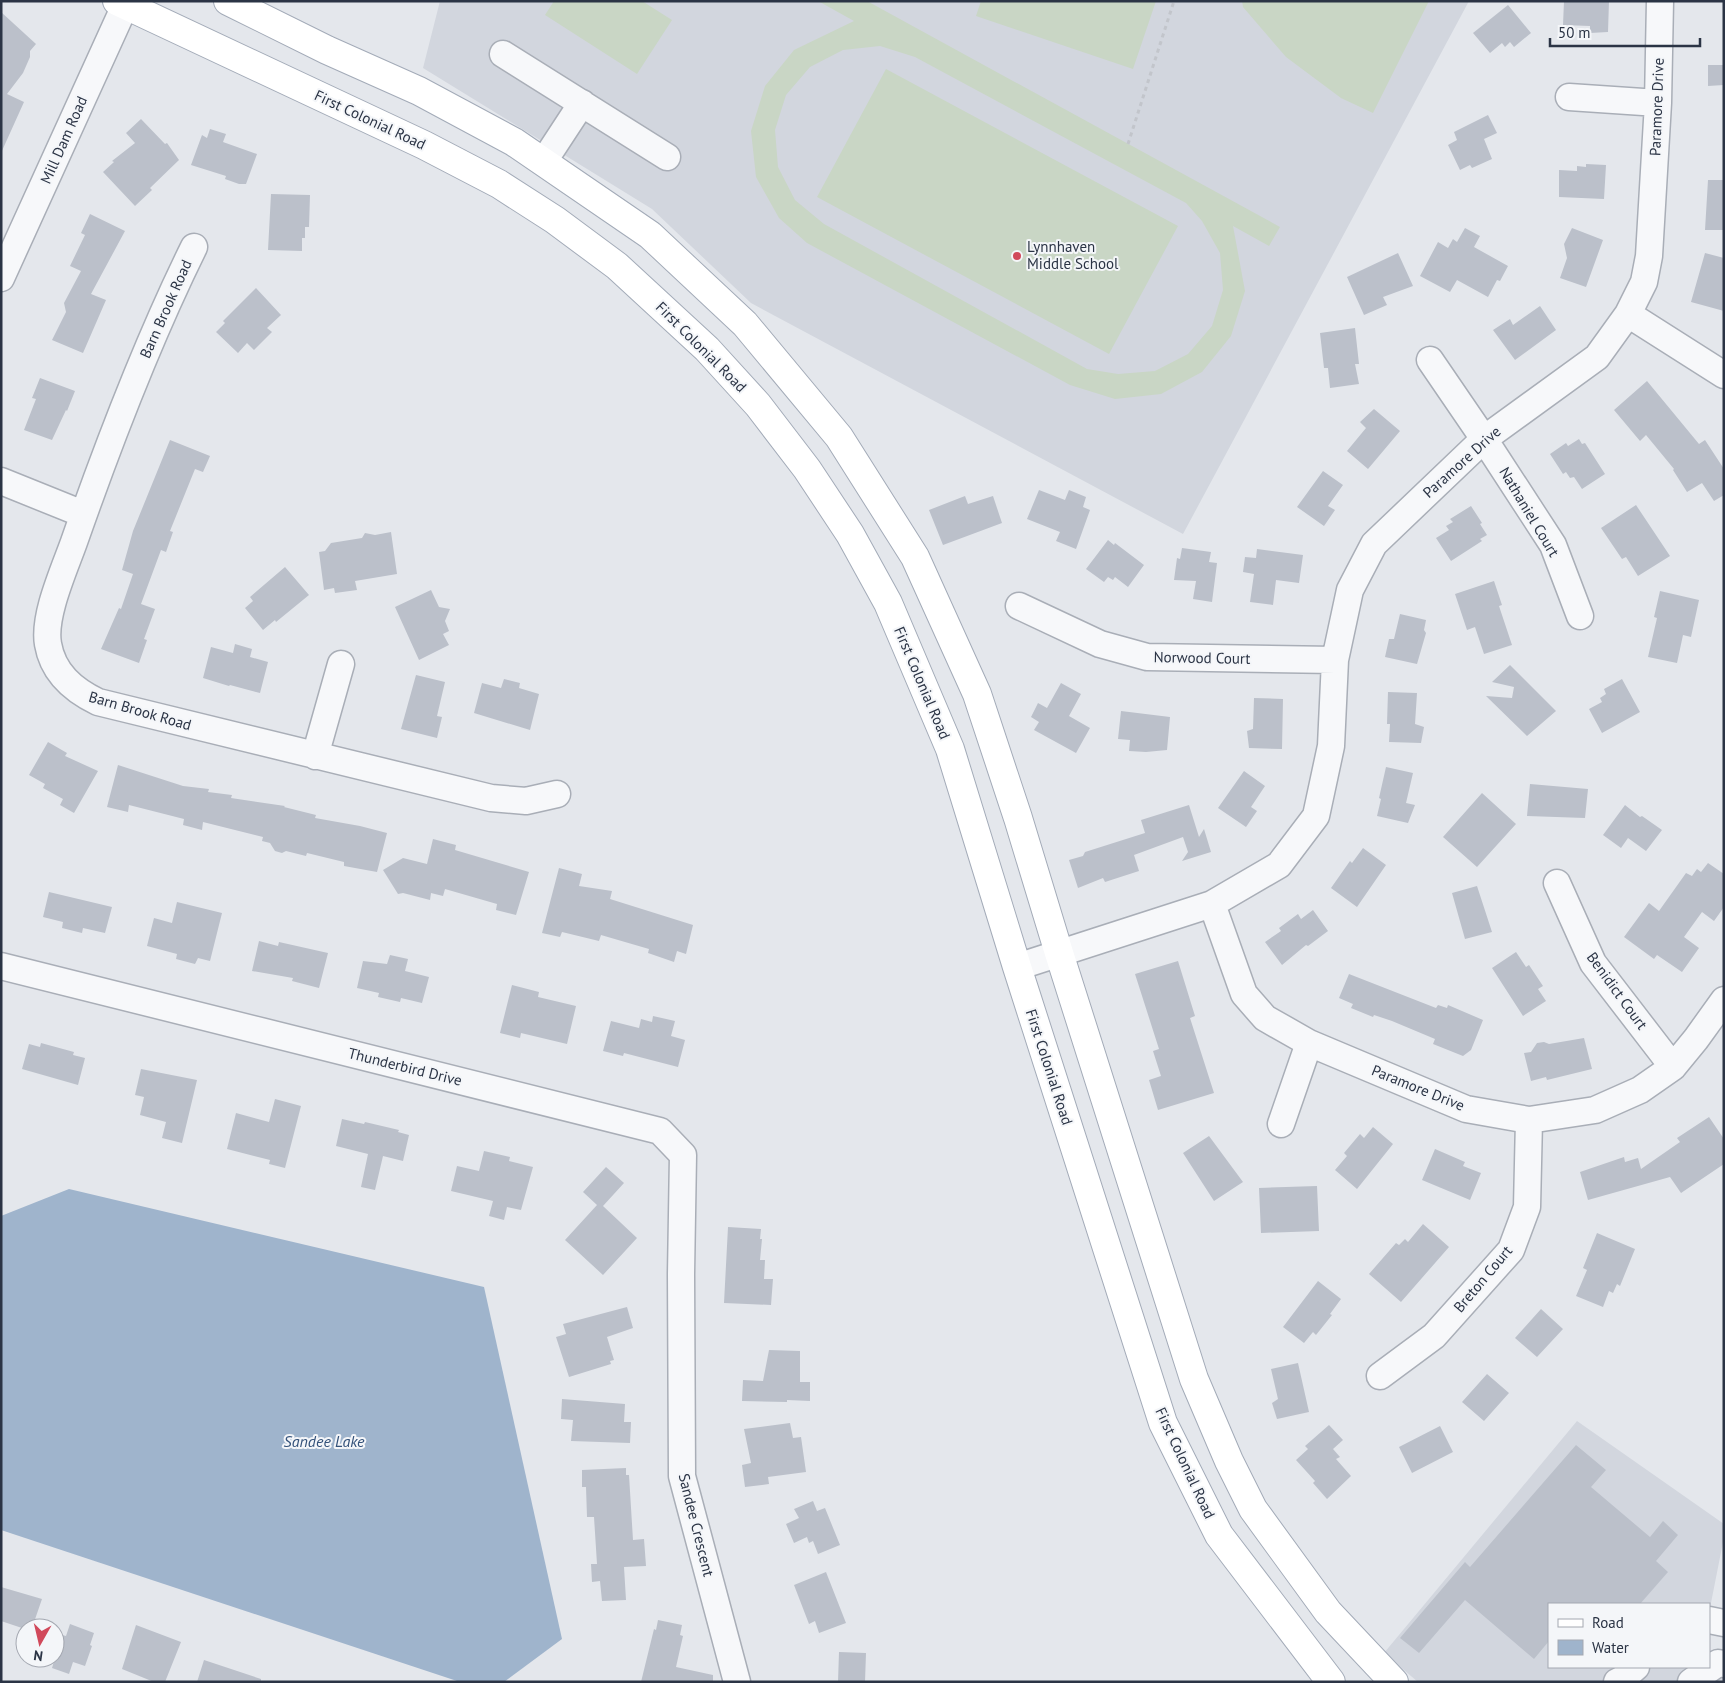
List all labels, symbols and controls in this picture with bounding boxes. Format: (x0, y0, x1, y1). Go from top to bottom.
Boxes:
scale bar (1550, 15, 1700, 47)
text: 50 m (1558, 23, 1591, 42)
street label: Paramore Drive (1645, 57, 1668, 156)
street label: First Colonial Road (312, 85, 429, 154)
street label: Mill Dam Road (36, 93, 91, 187)
place label: Lynnhaven Middle School (1027, 237, 1119, 273)
marker: Lynnhaven Middle School (1011, 250, 1023, 262)
street label: Barn Brook Road (135, 257, 196, 361)
street label: First Colonial Road (652, 297, 751, 396)
street label: Paramore Drive (1419, 422, 1505, 502)
street label: Nathaniel Court (1495, 463, 1564, 560)
street label: First Colonial Road (890, 624, 955, 742)
street label: Norwood Court (1153, 647, 1251, 668)
street label: Barn Brook Road (87, 687, 194, 734)
street label: Benidict Court (1583, 948, 1652, 1033)
street label: First Colonial Road (1022, 1007, 1077, 1127)
street label: Thunderbird Drive (346, 1043, 464, 1090)
street label: Paramore Drive (1369, 1060, 1467, 1115)
street label: Breton Court (1449, 1241, 1516, 1316)
street label: First Colonial Road (1151, 1404, 1220, 1521)
water label: Sandee Lake (284, 1431, 365, 1451)
street label: Sandee Crescent (675, 1471, 718, 1578)
legend (1548, 1603, 1710, 1668)
text: Road (1592, 1613, 1624, 1632)
north arrow (15, 1618, 65, 1668)
text: Water (1592, 1638, 1629, 1657)
text: N (32, 1646, 44, 1665)

